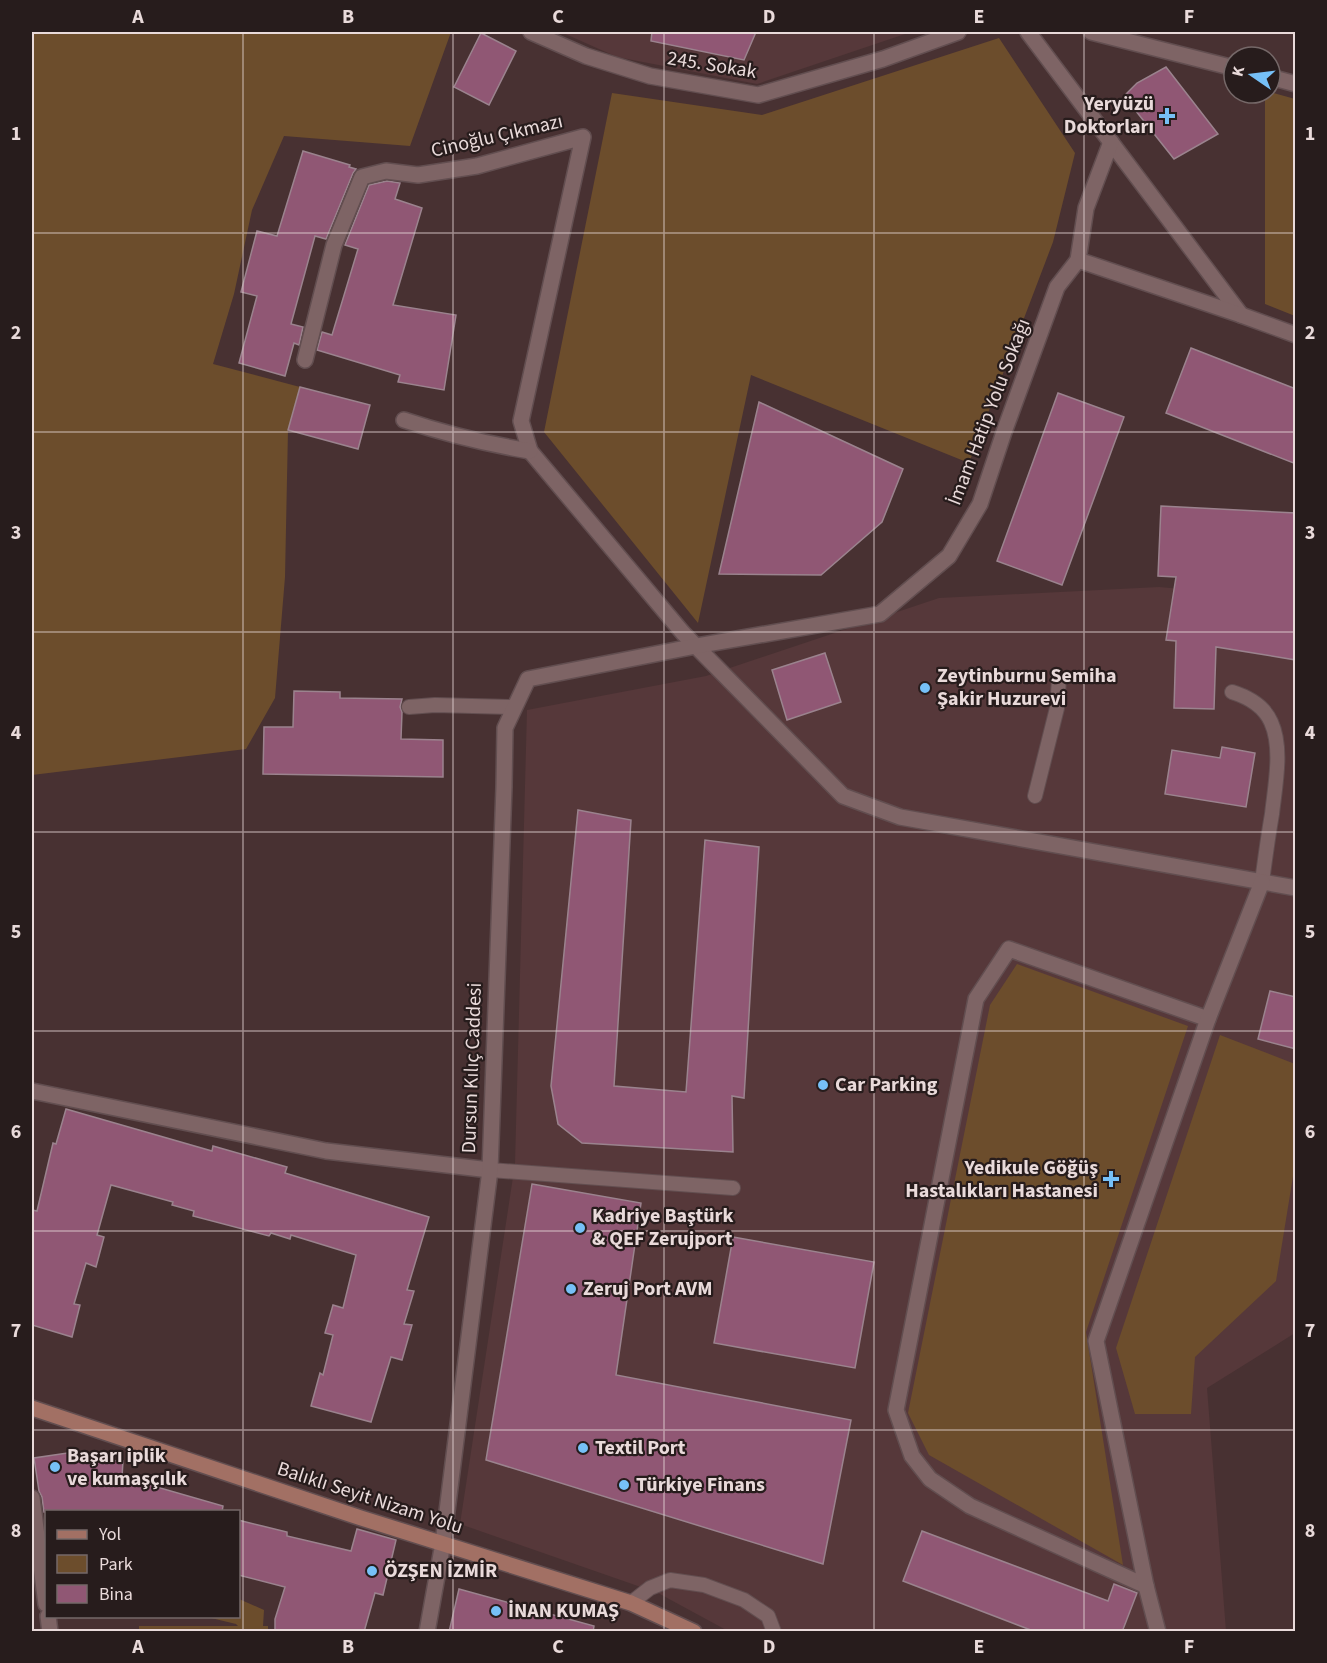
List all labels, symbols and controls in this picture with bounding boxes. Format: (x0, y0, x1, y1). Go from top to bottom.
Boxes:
text: A (131, 3, 144, 31)
text: B (342, 3, 354, 31)
text: C (552, 3, 564, 31)
text: D (763, 3, 775, 31)
text: E (974, 3, 984, 31)
text: F (1184, 3, 1194, 31)
street label: 245. Sokak (665, 44, 759, 86)
north arrow (1222, 45, 1282, 105)
text: K (1227, 64, 1250, 79)
place label: Yeryüzü Doktorları (1064, 90, 1154, 141)
street label: Cinoğlu Çıkmazı (428, 107, 566, 165)
marker: Yeryüzü Doktorları (1158, 107, 1176, 125)
text: 1 (11, 120, 21, 148)
text: 1 (1305, 120, 1315, 148)
street label: İmam Hatip Yolu Sokağı (940, 315, 1038, 509)
text: 2 (11, 319, 21, 347)
text: 2 (1305, 319, 1315, 347)
text: 3 (11, 519, 21, 547)
text: 3 (1305, 519, 1315, 547)
place label: Zeytinburnu Semiha Şakir Huzurevi (937, 662, 1117, 713)
marker: Zeytinburnu Semiha Şakir Huzurevi (918, 681, 932, 695)
text: 4 (11, 719, 22, 747)
text: 4 (1305, 719, 1316, 747)
text: 5 (11, 918, 21, 946)
text: 5 (1305, 918, 1315, 946)
street label: Dursun Kılıç Caddesi (455, 982, 489, 1154)
place label: Car Parking (835, 1071, 938, 1099)
marker: Car Parking (816, 1078, 830, 1092)
text: 6 (11, 1118, 21, 1146)
text: 6 (1305, 1118, 1315, 1146)
place label: Yedikule Göğüş Hastalıkları Hastanesi (905, 1154, 1098, 1205)
marker: Yedikule Göğüş Hastalıkları Hastanesi (1102, 1170, 1120, 1188)
place label: Kadriye Baştürk & QEF Zerujport (592, 1202, 733, 1253)
marker: Kadriye Baştürk & QEF Zerujport (573, 1221, 587, 1235)
place label: Zeruj Port AVM (583, 1275, 712, 1303)
marker: Zeruj Port AVM (564, 1282, 578, 1296)
text: 7 (11, 1317, 21, 1345)
text: 7 (1305, 1317, 1315, 1345)
place label: Textil Port (595, 1434, 686, 1462)
marker: Textil Port (576, 1441, 590, 1455)
place label: Başarı iplik ve kumaşçılık (67, 1442, 187, 1493)
street label: Balıklı Seyit Nizam Yolu (274, 1455, 466, 1541)
marker: Başarı iplik ve kumaşçılık (48, 1460, 62, 1474)
place label: Türkiye Finans (636, 1471, 765, 1499)
marker: Türkiye Finans (617, 1478, 631, 1492)
legend (45, 1510, 240, 1618)
text: 8 (11, 1517, 21, 1545)
text: 8 (1305, 1517, 1315, 1545)
text: Yol (98, 1522, 121, 1547)
text: Park (99, 1552, 133, 1577)
place label: ÖZŞEN İZMİR (384, 1557, 497, 1585)
marker: ÖZŞEN İZMİR (365, 1564, 379, 1578)
text: Bina (99, 1582, 133, 1607)
place label: İNAN KUMAŞ (508, 1597, 619, 1625)
marker: İNAN KUMAŞ (489, 1604, 503, 1618)
text: A (131, 1633, 144, 1661)
text: B (342, 1633, 354, 1661)
text: C (552, 1633, 564, 1661)
text: D (763, 1633, 775, 1661)
text: E (974, 1633, 984, 1661)
text: F (1184, 1633, 1194, 1661)

